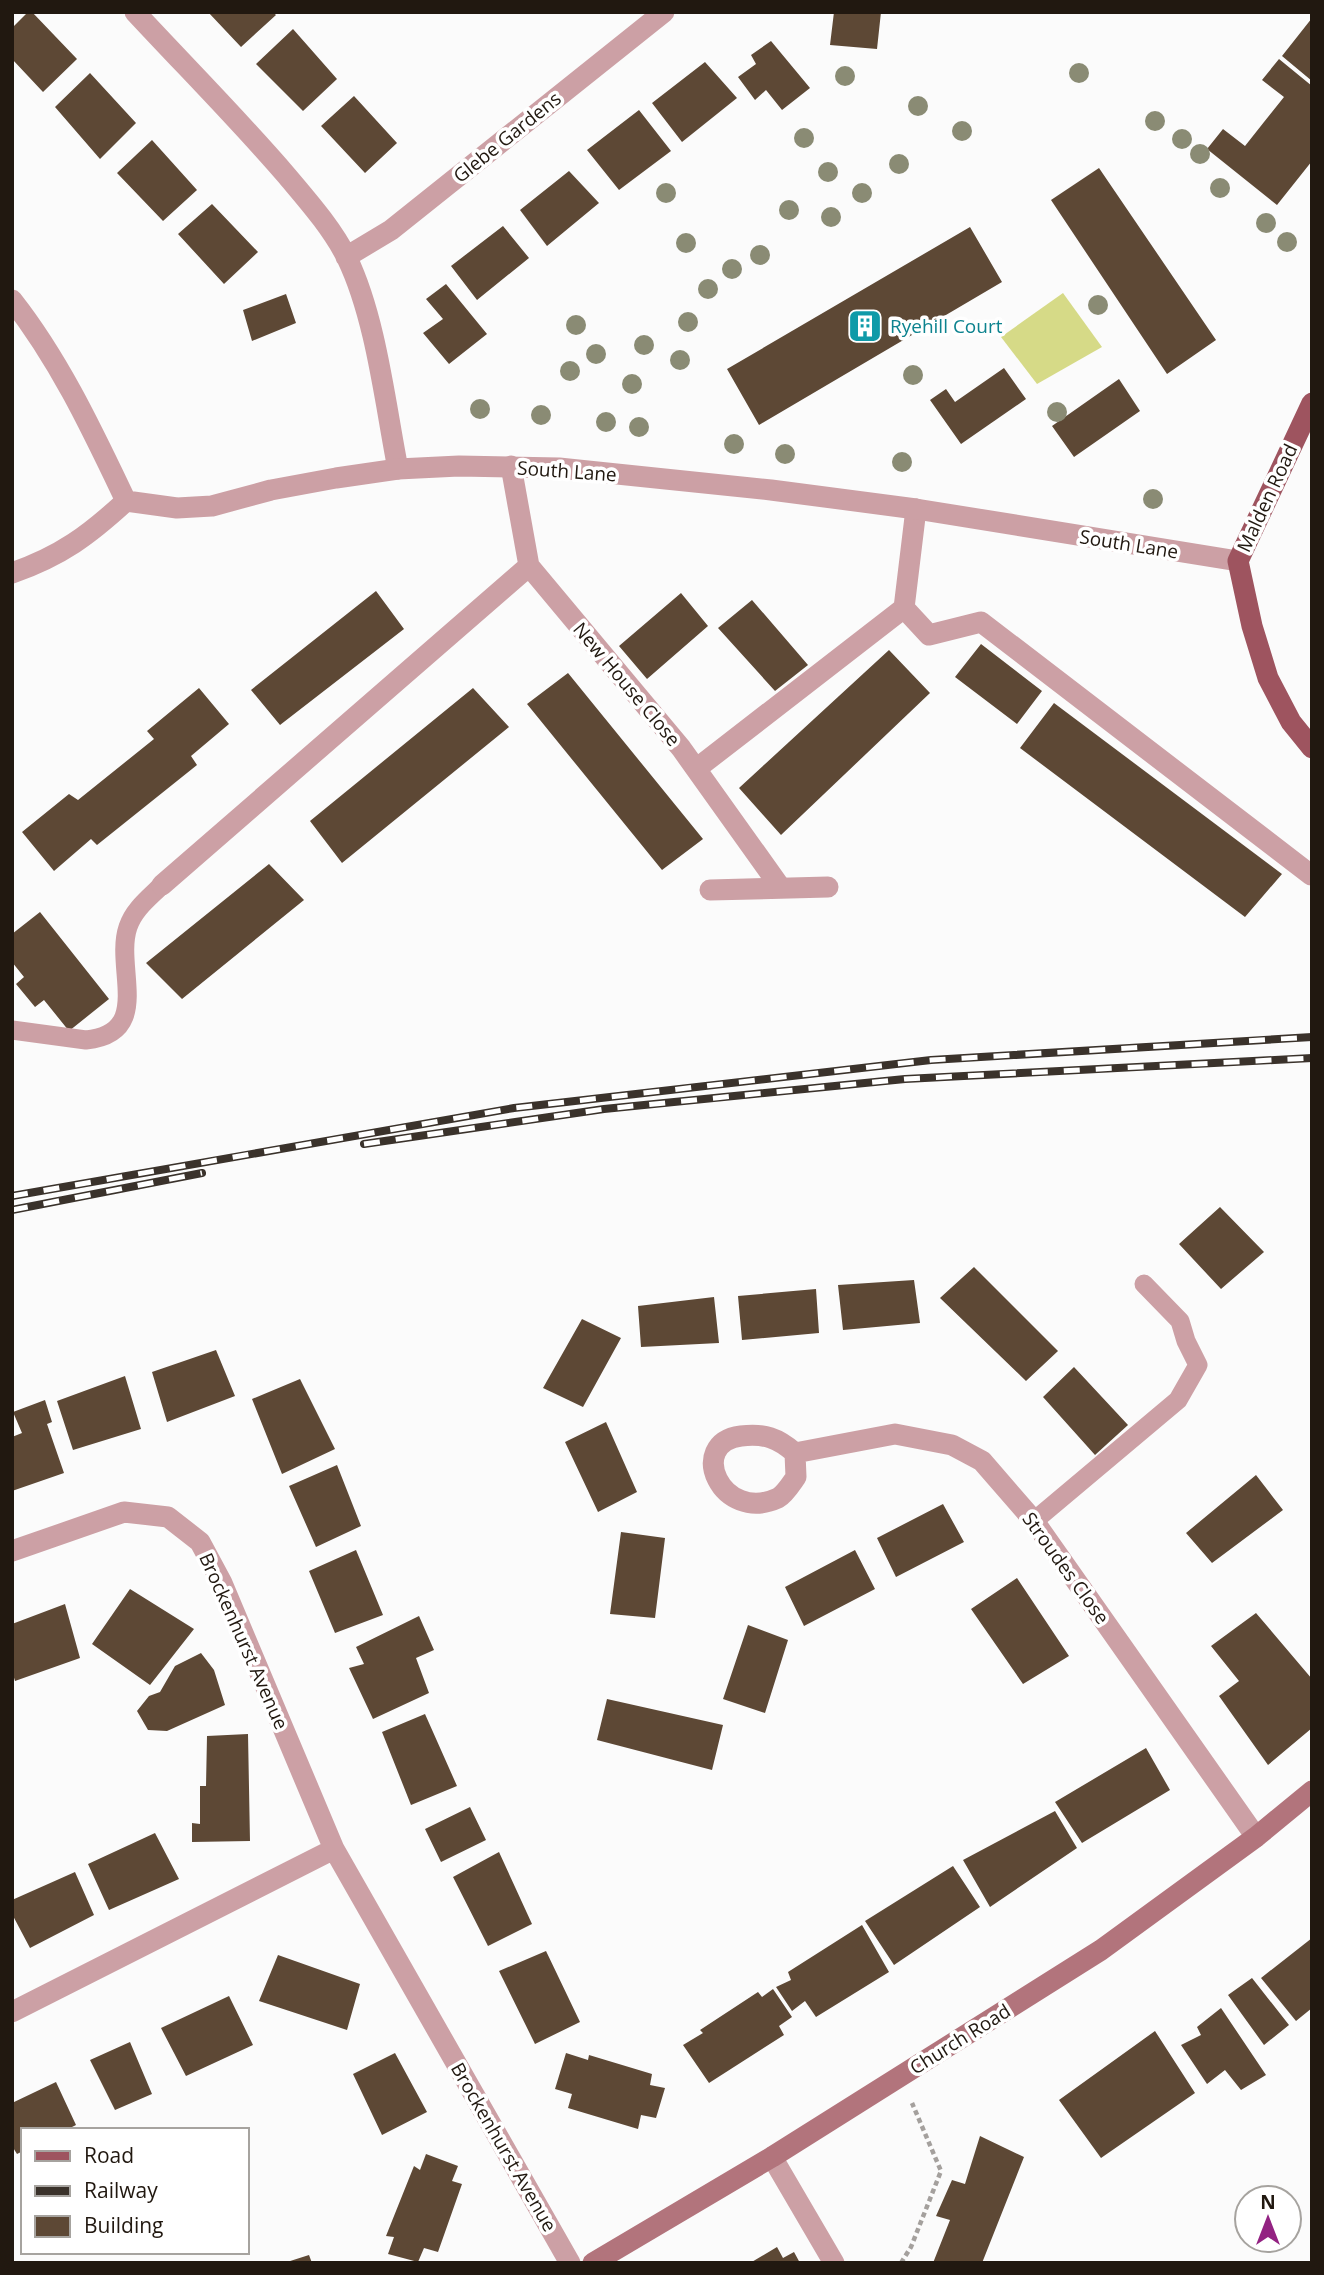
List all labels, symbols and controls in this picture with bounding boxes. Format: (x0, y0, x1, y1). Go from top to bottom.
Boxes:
street label: Glebe Gardens (448, 85, 566, 189)
building icon: Ryehill Court (846, 307, 884, 345)
place label: Ryehill Court (890, 313, 1003, 339)
street label: Malden Road (1231, 440, 1303, 556)
street label: South Lane (516, 455, 618, 487)
street label: South Lane (1078, 523, 1180, 565)
street label: New House Close (567, 617, 687, 751)
street label: Stroudes Close (1017, 1507, 1115, 1629)
street label: Brockenhurst Avenue (193, 1549, 295, 1733)
street label: Church Road (905, 1998, 1015, 2080)
street label: Brockenhurst Avenue (445, 2058, 563, 2236)
legend (21, 2128, 248, 2254)
text: Road (84, 2141, 134, 2169)
text: Railway (84, 2176, 158, 2204)
north arrow (1233, 2184, 1303, 2254)
text: N (1260, 2189, 1276, 2215)
text: Building (84, 2211, 163, 2239)

